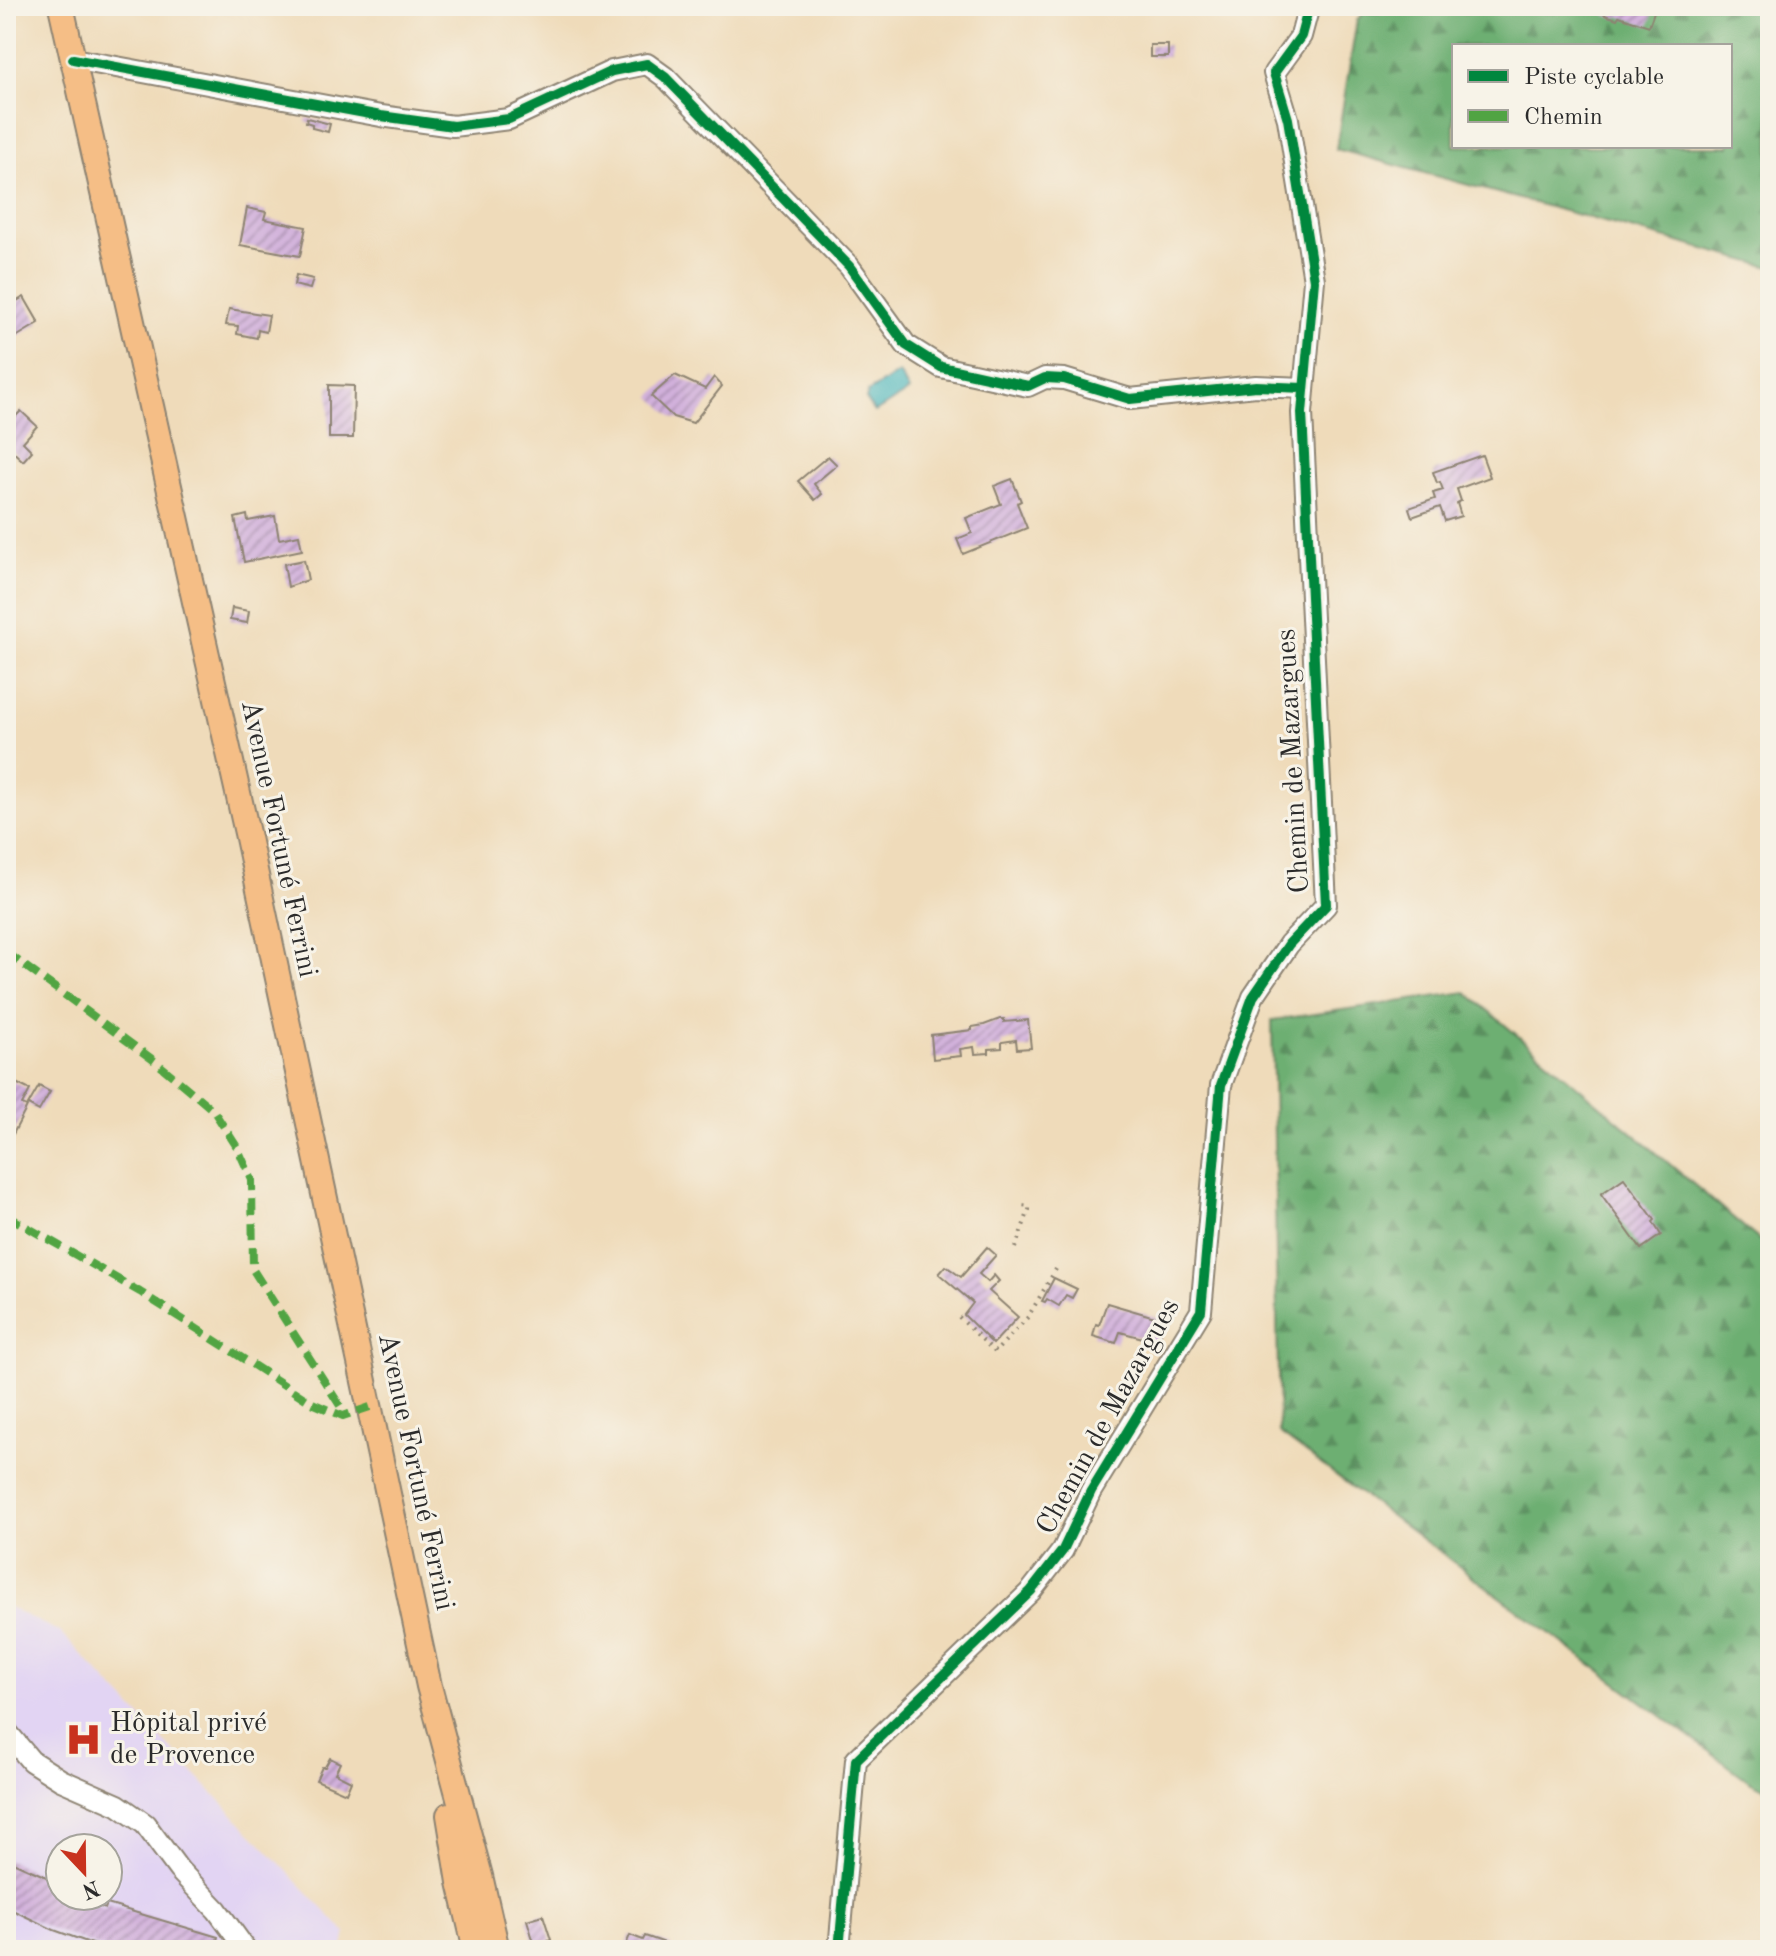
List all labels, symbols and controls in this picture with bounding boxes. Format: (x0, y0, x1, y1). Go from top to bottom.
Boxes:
legend (1452, 44, 1732, 148)
text: Piste cyclable (1524, 66, 1664, 90)
text: Chemin (1524, 106, 1603, 130)
street label: Chemin de Mazargues (1273, 628, 1315, 894)
street label: Avenue Fortuné Ferrini (235, 698, 321, 980)
street label: Chemin de Mazargues (1033, 1294, 1185, 1540)
street label: Avenue Fortuné Ferrini (372, 1331, 458, 1613)
place label: Hôpital privé de Provence (110, 1710, 267, 1770)
hospital icon: Hôpital privé de Provence (65, 1721, 103, 1759)
north arrow (44, 1832, 124, 1912)
text: N (79, 1875, 103, 1902)

